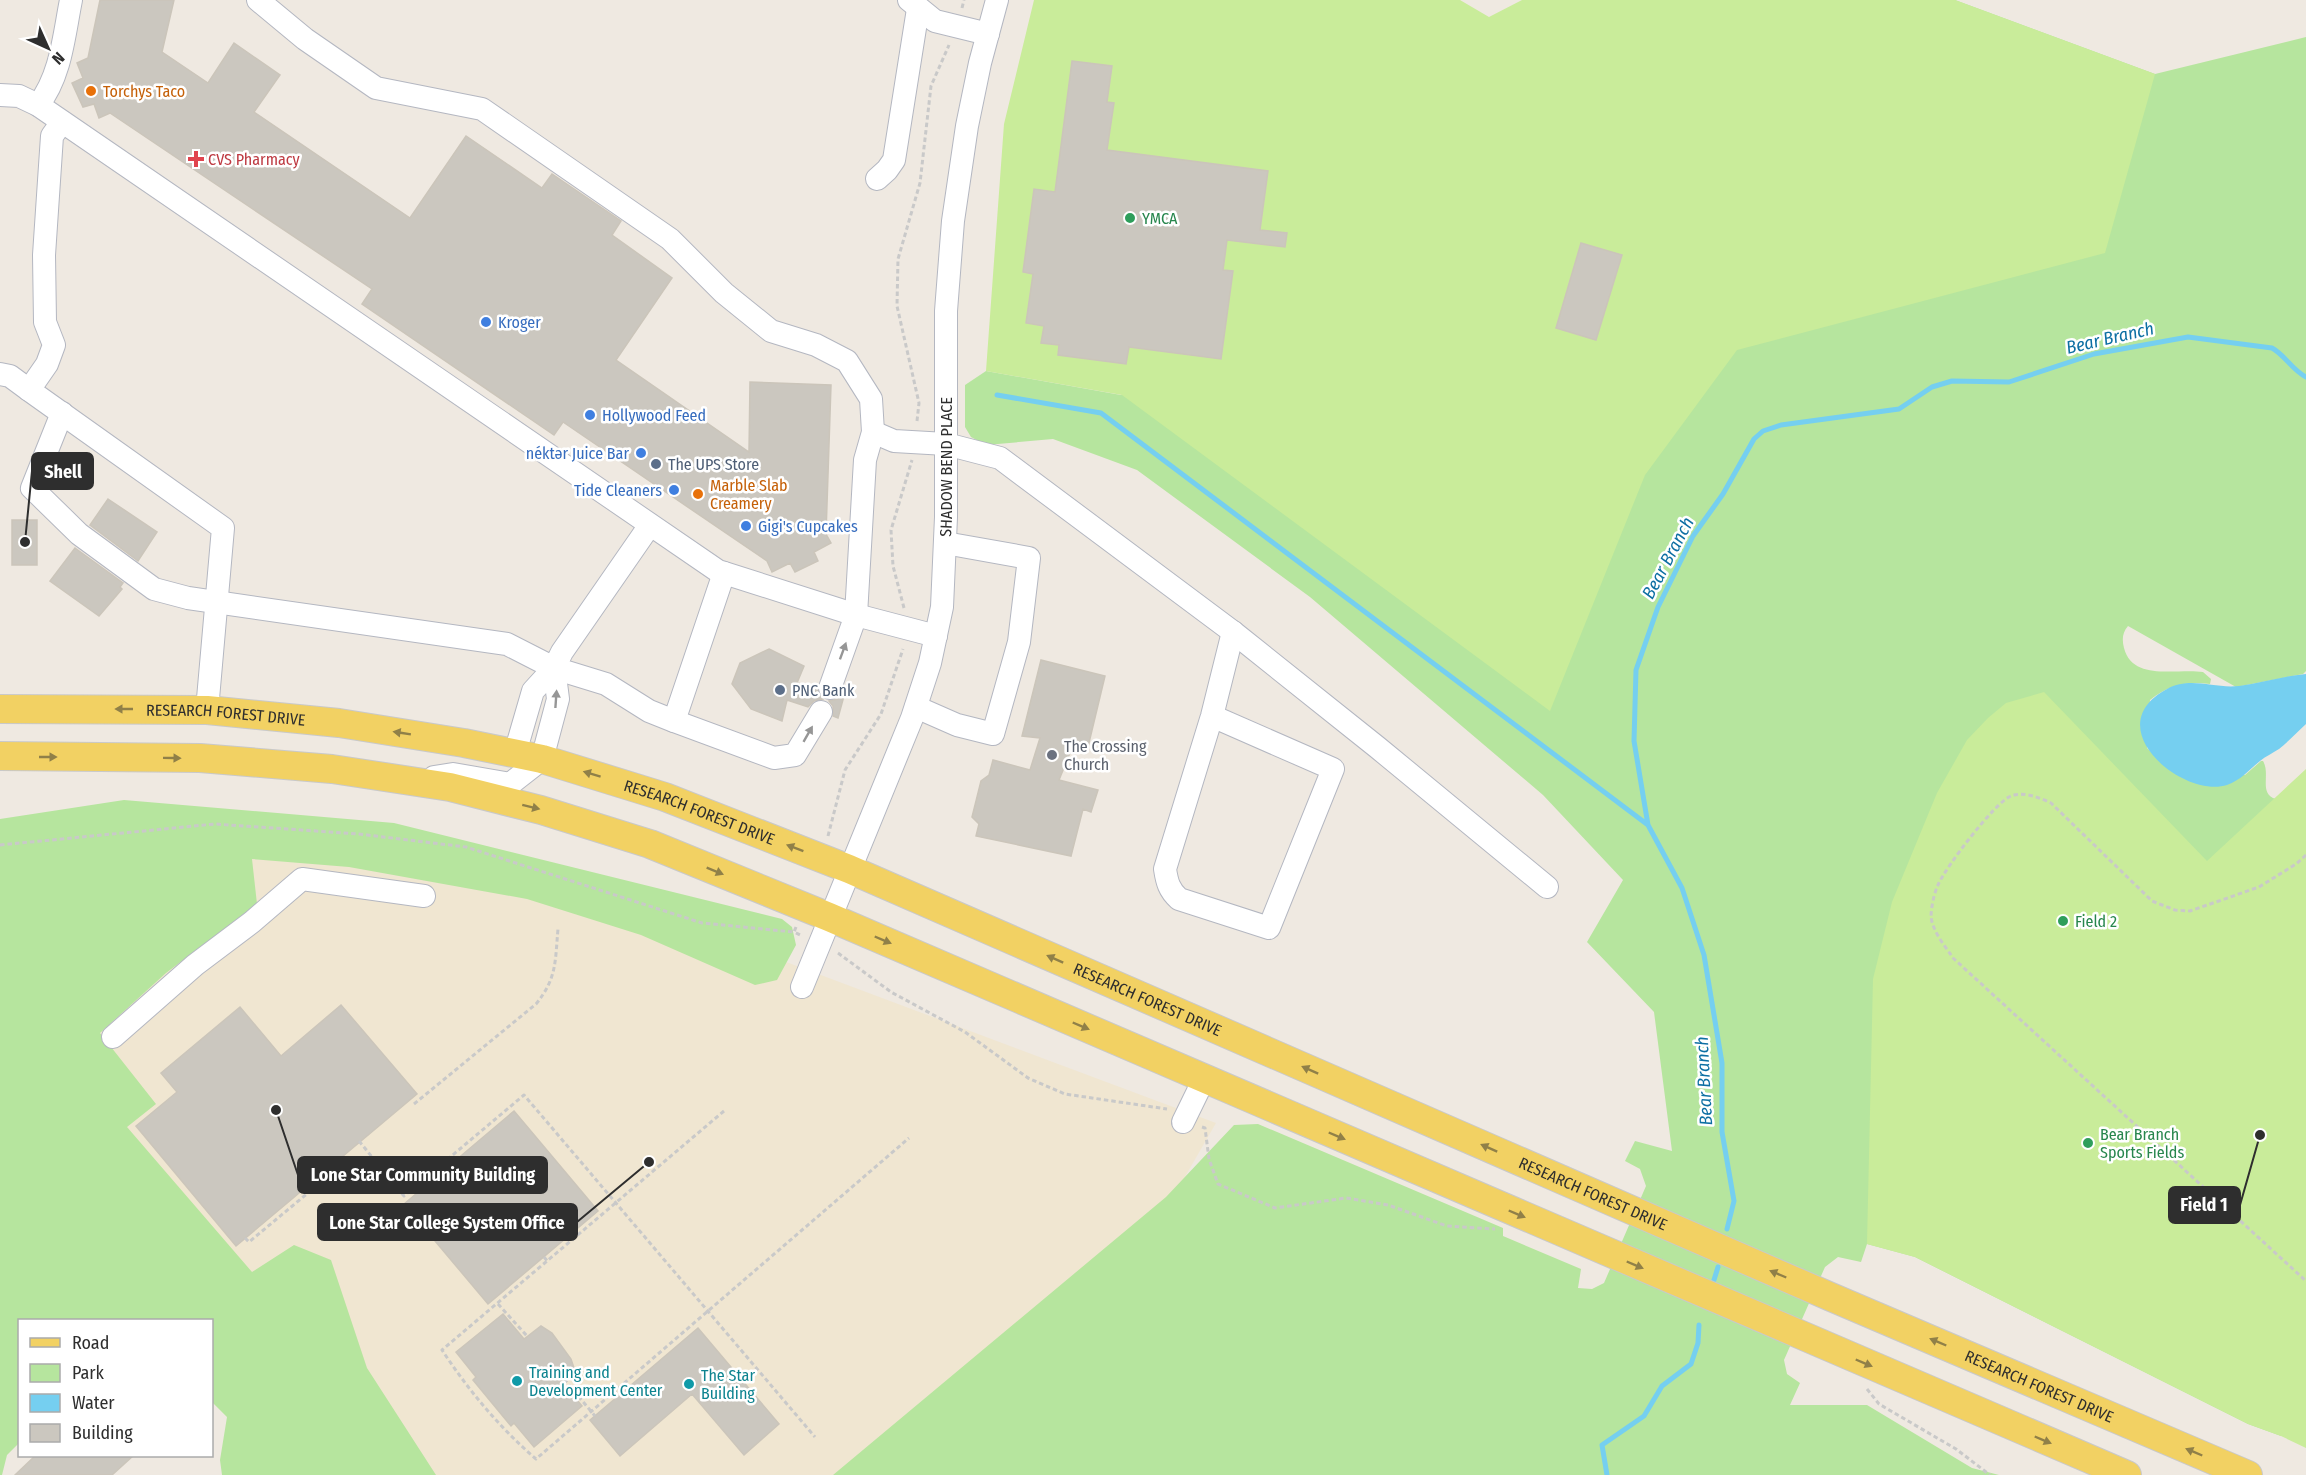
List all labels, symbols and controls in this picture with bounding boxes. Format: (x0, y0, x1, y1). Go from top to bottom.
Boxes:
north arrow (18, 18, 78, 78)
text: N (48, 48, 68, 68)
place label: Torchys Taco (103, 82, 185, 101)
marker: Torchys Taco (84, 84, 98, 98)
place label: CVS Pharmacy (208, 150, 301, 169)
marker: CVS Pharmacy (189, 152, 203, 166)
place label: YMCA (1142, 209, 1178, 228)
marker: YMCA (1123, 211, 1137, 225)
place label: Kroger (498, 313, 541, 332)
marker: Kroger (479, 315, 493, 329)
water label: Bear Branch (2064, 317, 2156, 359)
street label: SHADOW BEND PLACE (936, 397, 956, 537)
place label: Hollywood Feed (602, 406, 706, 425)
marker: Hollywood Feed (583, 408, 597, 422)
place label: néktər Juice Bar (526, 444, 629, 463)
marker: néktər Juice Bar (634, 446, 648, 460)
callout: Shell (32, 453, 93, 489)
place label: The UPS Store (668, 455, 759, 474)
marker: The UPS Store (649, 457, 663, 471)
text: Shell (44, 461, 82, 483)
place label: Marble Slab Creamery (710, 476, 788, 513)
place label: Tide Cleaners (574, 481, 662, 500)
marker: Tide Cleaners (667, 483, 681, 497)
marker: Marble Slab Creamery (691, 487, 705, 501)
water label: Bear Branch (1637, 513, 1699, 603)
place label: Gigi's Cupcakes (758, 517, 858, 536)
marker: Gigi's Cupcakes (739, 519, 753, 533)
one-way arrow (839, 642, 849, 660)
place label: PNC Bank (792, 681, 855, 700)
marker: PNC Bank (773, 683, 787, 697)
one-way arrow (551, 690, 561, 709)
street label: RESEARCH FOREST DRIVE (146, 700, 306, 729)
one-way arrow (114, 704, 133, 714)
one-way arrow (803, 725, 813, 742)
one-way arrow (392, 728, 411, 737)
place label: The Crossing Church (1064, 737, 1147, 774)
marker: The Crossing Church (1045, 748, 1059, 762)
one-way arrow (38, 752, 57, 762)
one-way arrow (163, 753, 182, 763)
one-way arrow (583, 769, 601, 778)
street label: RESEARCH FOREST DRIVE (622, 775, 778, 849)
one-way arrow (522, 803, 540, 813)
one-way arrow (786, 843, 804, 852)
one-way arrow (706, 867, 724, 876)
place label: Field 2 (2075, 912, 2117, 931)
marker: Field 2 (2056, 914, 2070, 928)
one-way arrow (874, 936, 892, 946)
one-way arrow (1045, 954, 1063, 964)
street label: RESEARCH FOREST DRIVE (1071, 959, 1225, 1040)
one-way arrow (1073, 1021, 1091, 1031)
water label: Bear Branch (1691, 1036, 1717, 1126)
one-way arrow (1302, 1066, 1319, 1075)
place label: Bear Branch Sports Fields (2100, 1125, 2184, 1162)
one-way arrow (1329, 1131, 1347, 1141)
marker: Bear Branch Sports Fields (2081, 1136, 2095, 1150)
one-way arrow (1480, 1143, 1498, 1153)
street label: RESEARCH FOREST DRIVE (1516, 1153, 1670, 1234)
callout: Lone Star Community Building (298, 1157, 547, 1193)
text: Lone Star Community Building (311, 1164, 535, 1186)
callout: Field 1 (2169, 1187, 2240, 1223)
text: Field 1 (2180, 1194, 2228, 1216)
callout: Lone Star College System Office (318, 1204, 577, 1240)
one-way arrow (1508, 1209, 1525, 1218)
text: Lone Star College System Office (329, 1212, 565, 1234)
one-way arrow (1627, 1260, 1645, 1270)
one-way arrow (1768, 1269, 1786, 1279)
legend (18, 1319, 213, 1457)
text: Road (72, 1332, 109, 1354)
one-way arrow (1929, 1337, 1947, 1347)
street label: RESEARCH FOREST DRIVE (1962, 1346, 2117, 1426)
one-way arrow (1855, 1359, 1873, 1368)
text: Park (72, 1362, 105, 1384)
place label: Training and Development Center (529, 1363, 663, 1400)
place label: The Star Building (701, 1366, 755, 1403)
marker: Training and Development Center (510, 1374, 524, 1388)
marker: The Star Building (682, 1377, 696, 1391)
text: Water (72, 1392, 115, 1414)
text: Building (72, 1422, 133, 1444)
one-way arrow (2035, 1435, 2052, 1444)
one-way arrow (2185, 1447, 2203, 1457)

